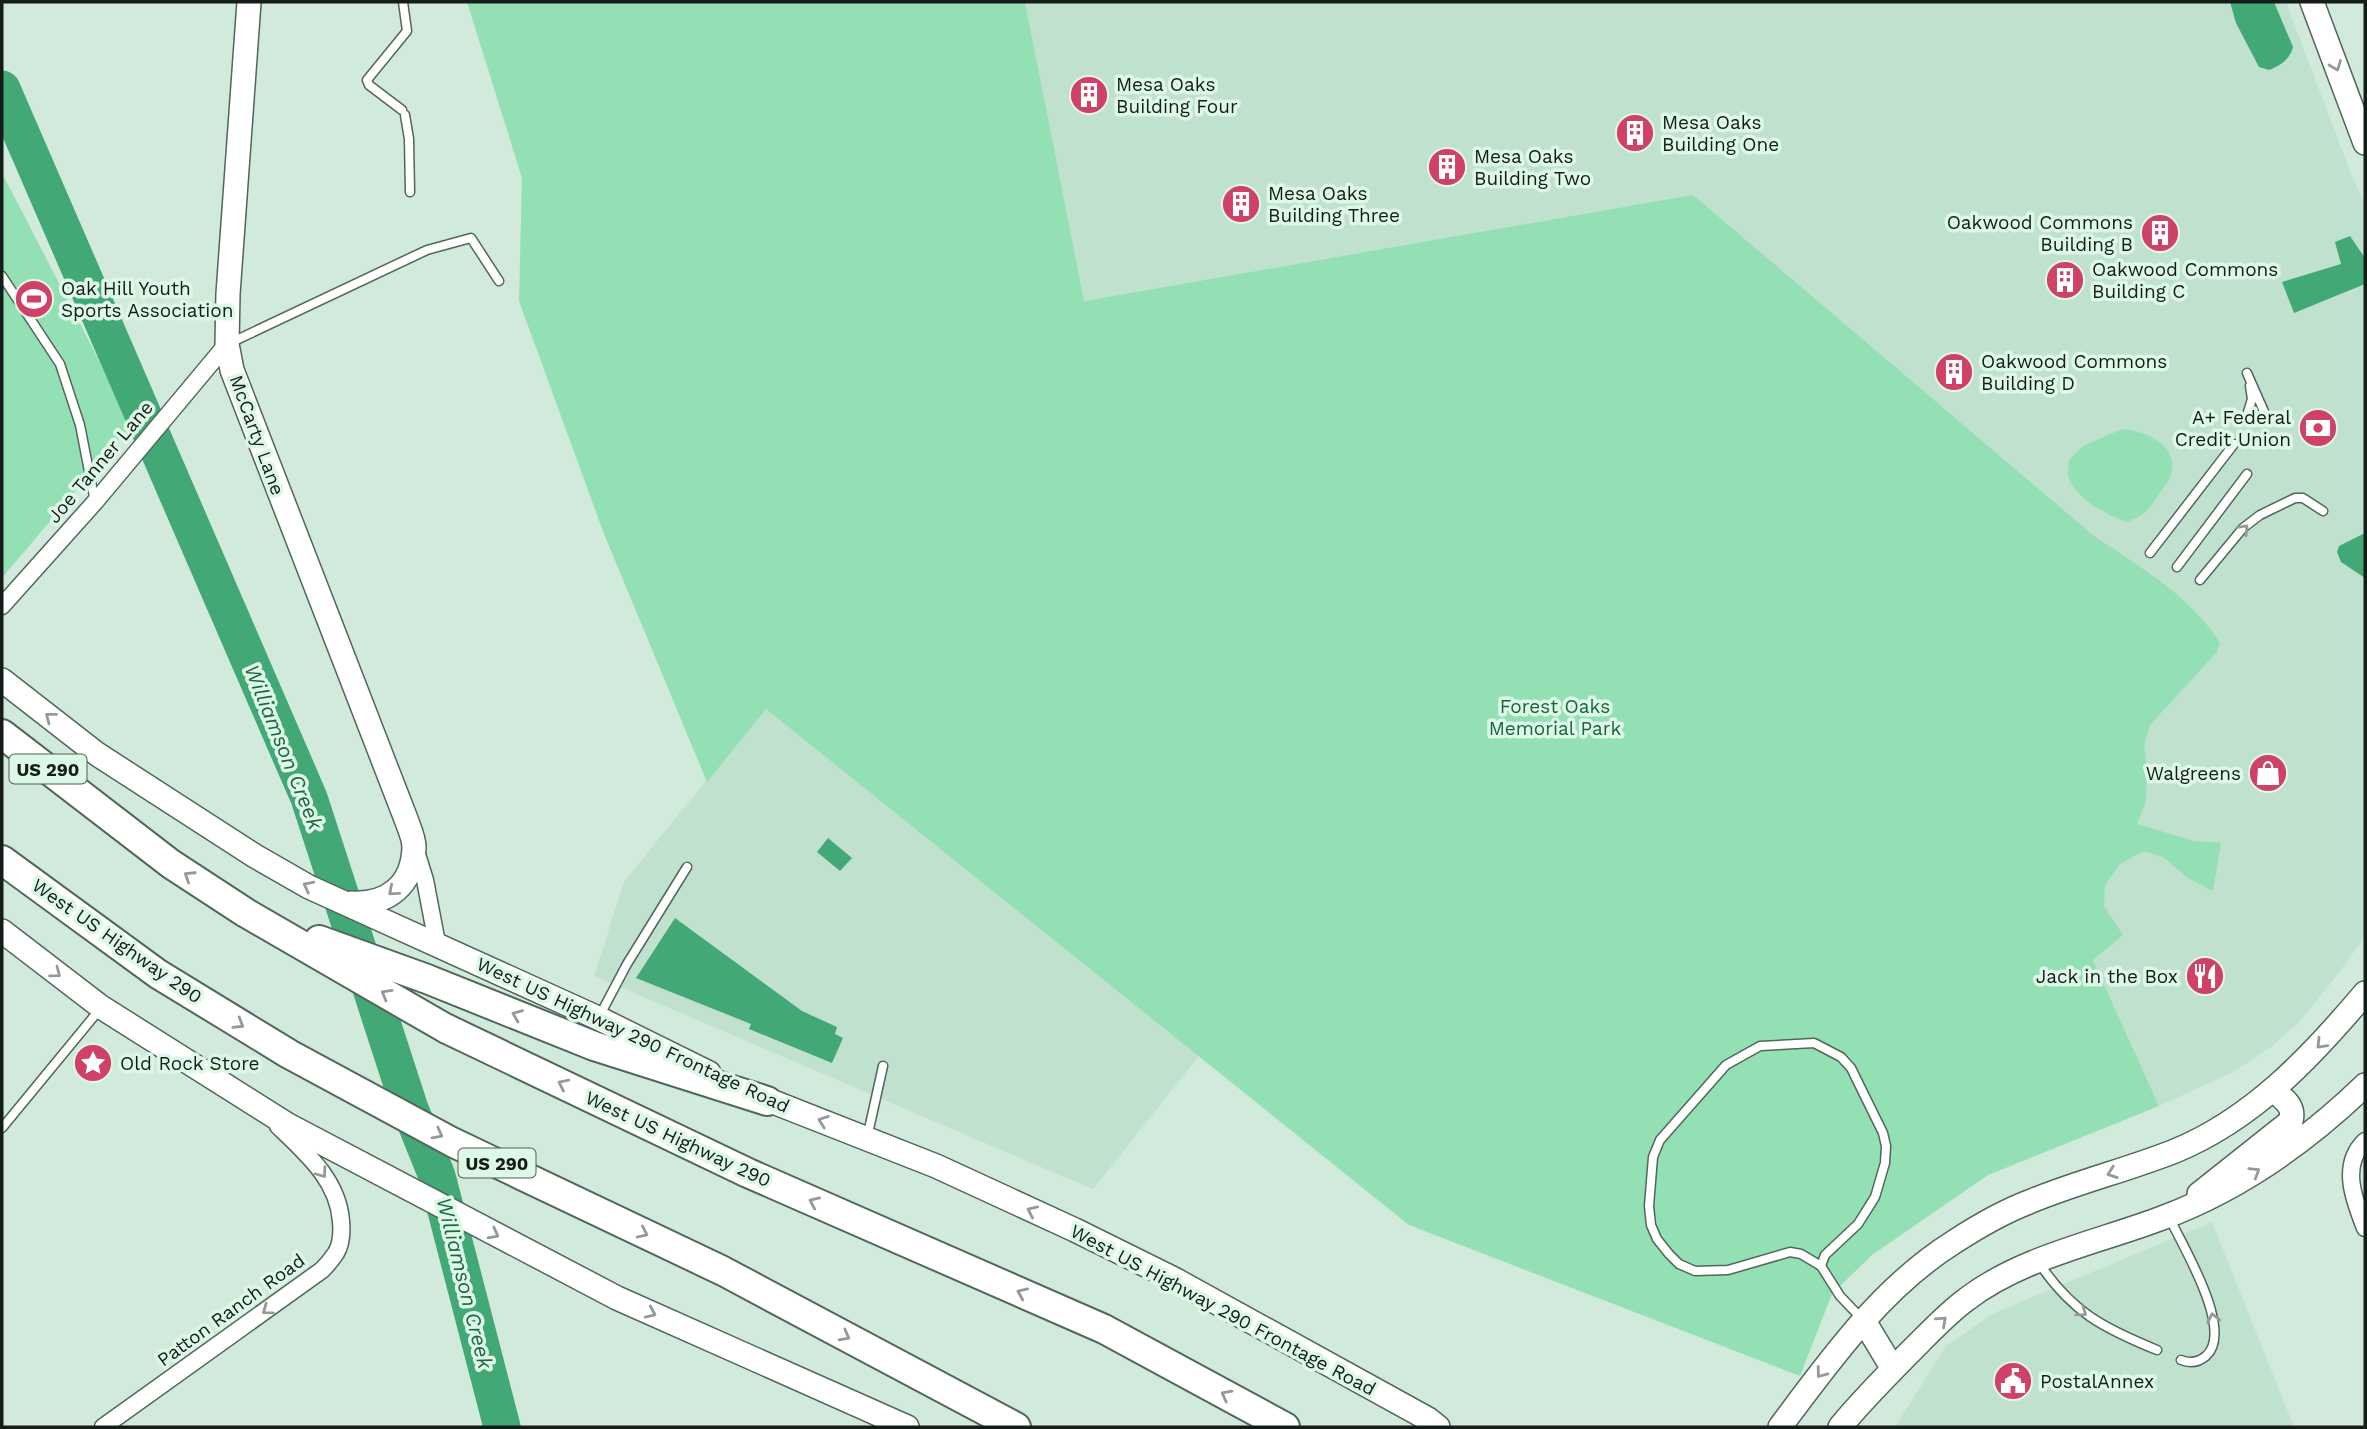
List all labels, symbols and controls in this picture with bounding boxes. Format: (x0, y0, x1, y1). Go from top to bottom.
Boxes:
one-way arrow (2328, 59, 2342, 71)
place label: Mesa Oaks Building Four (1116, 73, 1238, 118)
building icon: Mesa Oaks Building Four (1068, 74, 1110, 116)
place label: Mesa Oaks Building One (1662, 111, 1779, 156)
building icon: Mesa Oaks Building One (1614, 112, 1656, 154)
place label: Mesa Oaks Building Two (1474, 145, 1591, 190)
building icon: Mesa Oaks Building Two (1426, 146, 1468, 188)
place label: Mesa Oaks Building Three (1268, 182, 1400, 227)
building icon: Mesa Oaks Building Three (1220, 183, 1262, 225)
place label: Oakwood Commons Building B (1947, 211, 2133, 256)
building icon: Oakwood Commons Building B (2139, 212, 2181, 254)
place label: Oakwood Commons Building C (2092, 258, 2278, 303)
building icon: Oakwood Commons Building C (2044, 259, 2086, 301)
place label: Oak Hill Youth Sports Association (61, 277, 233, 322)
sports icon: Oak Hill Youth Sports Association (13, 278, 55, 320)
place label: Oakwood Commons Building D (1981, 350, 2167, 395)
building icon: Oakwood Commons Building D (1933, 351, 1975, 393)
street label: McCarty Lane (225, 372, 289, 498)
street label: Joe Tanner Lane (42, 396, 158, 528)
place label: A+ Federal Credit Union (2175, 406, 2291, 451)
bank icon: A+ Federal Credit Union (2297, 407, 2339, 449)
one-way arrow (2236, 524, 2249, 537)
water label: Williamson Creek (239, 661, 329, 834)
park label: Forest Oaks Memorial Park (1489, 695, 1622, 740)
one-way arrow (45, 713, 57, 726)
shop icon: Walgreens (2247, 752, 2289, 794)
road number: US 290 (9, 754, 86, 784)
place label: Walgreens (2146, 762, 2241, 785)
one-way arrow (184, 871, 197, 884)
street label: West US Highway 290 (28, 874, 206, 1008)
one-way arrow (303, 880, 315, 894)
one-way arrow (388, 883, 401, 895)
street label: West US Highway 290 Frontage Road (473, 952, 793, 1118)
restaurant icon: Jack in the Box (2184, 955, 2226, 997)
one-way arrow (48, 964, 61, 977)
place label: Jack in the Box (2036, 965, 2178, 988)
one-way arrow (381, 989, 394, 1002)
one-way arrow (512, 1010, 524, 1024)
one-way arrow (232, 1015, 245, 1028)
one-way arrow (2316, 1036, 2329, 1049)
place icon: Old Rock Store (72, 1042, 114, 1084)
place label: Old Rock Store (120, 1052, 260, 1075)
one-way arrow (558, 1079, 571, 1093)
street label: West US Highway 290 (582, 1086, 774, 1192)
one-way arrow (817, 1116, 829, 1130)
one-way arrow (431, 1126, 443, 1140)
road number: US 290 (458, 1148, 536, 1178)
one-way arrow (314, 1165, 326, 1178)
one-way arrow (2107, 1165, 2119, 1179)
one-way arrow (2248, 1167, 2261, 1180)
water label: Williamson Creek (432, 1195, 499, 1372)
one-way arrow (809, 1196, 821, 1210)
one-way arrow (1027, 1205, 1039, 1219)
street label: West US Highway 290 Frontage Road (1066, 1219, 1380, 1401)
one-way arrow (487, 1225, 499, 1239)
one-way arrow (636, 1225, 648, 1239)
street label: Patton Ranch Road (153, 1249, 309, 1371)
one-way arrow (1017, 1287, 1029, 1301)
one-way arrow (262, 1302, 275, 1314)
one-way arrow (2074, 1303, 2087, 1316)
one-way arrow (644, 1305, 657, 1319)
one-way arrow (2206, 1312, 2221, 1324)
one-way arrow (1934, 1317, 1947, 1329)
one-way arrow (838, 1328, 851, 1342)
public building icon: PostalAnnex (1992, 1360, 2034, 1402)
one-way arrow (1816, 1365, 1829, 1378)
place label: PostalAnnex (2040, 1370, 2154, 1393)
one-way arrow (1220, 1390, 1233, 1403)

